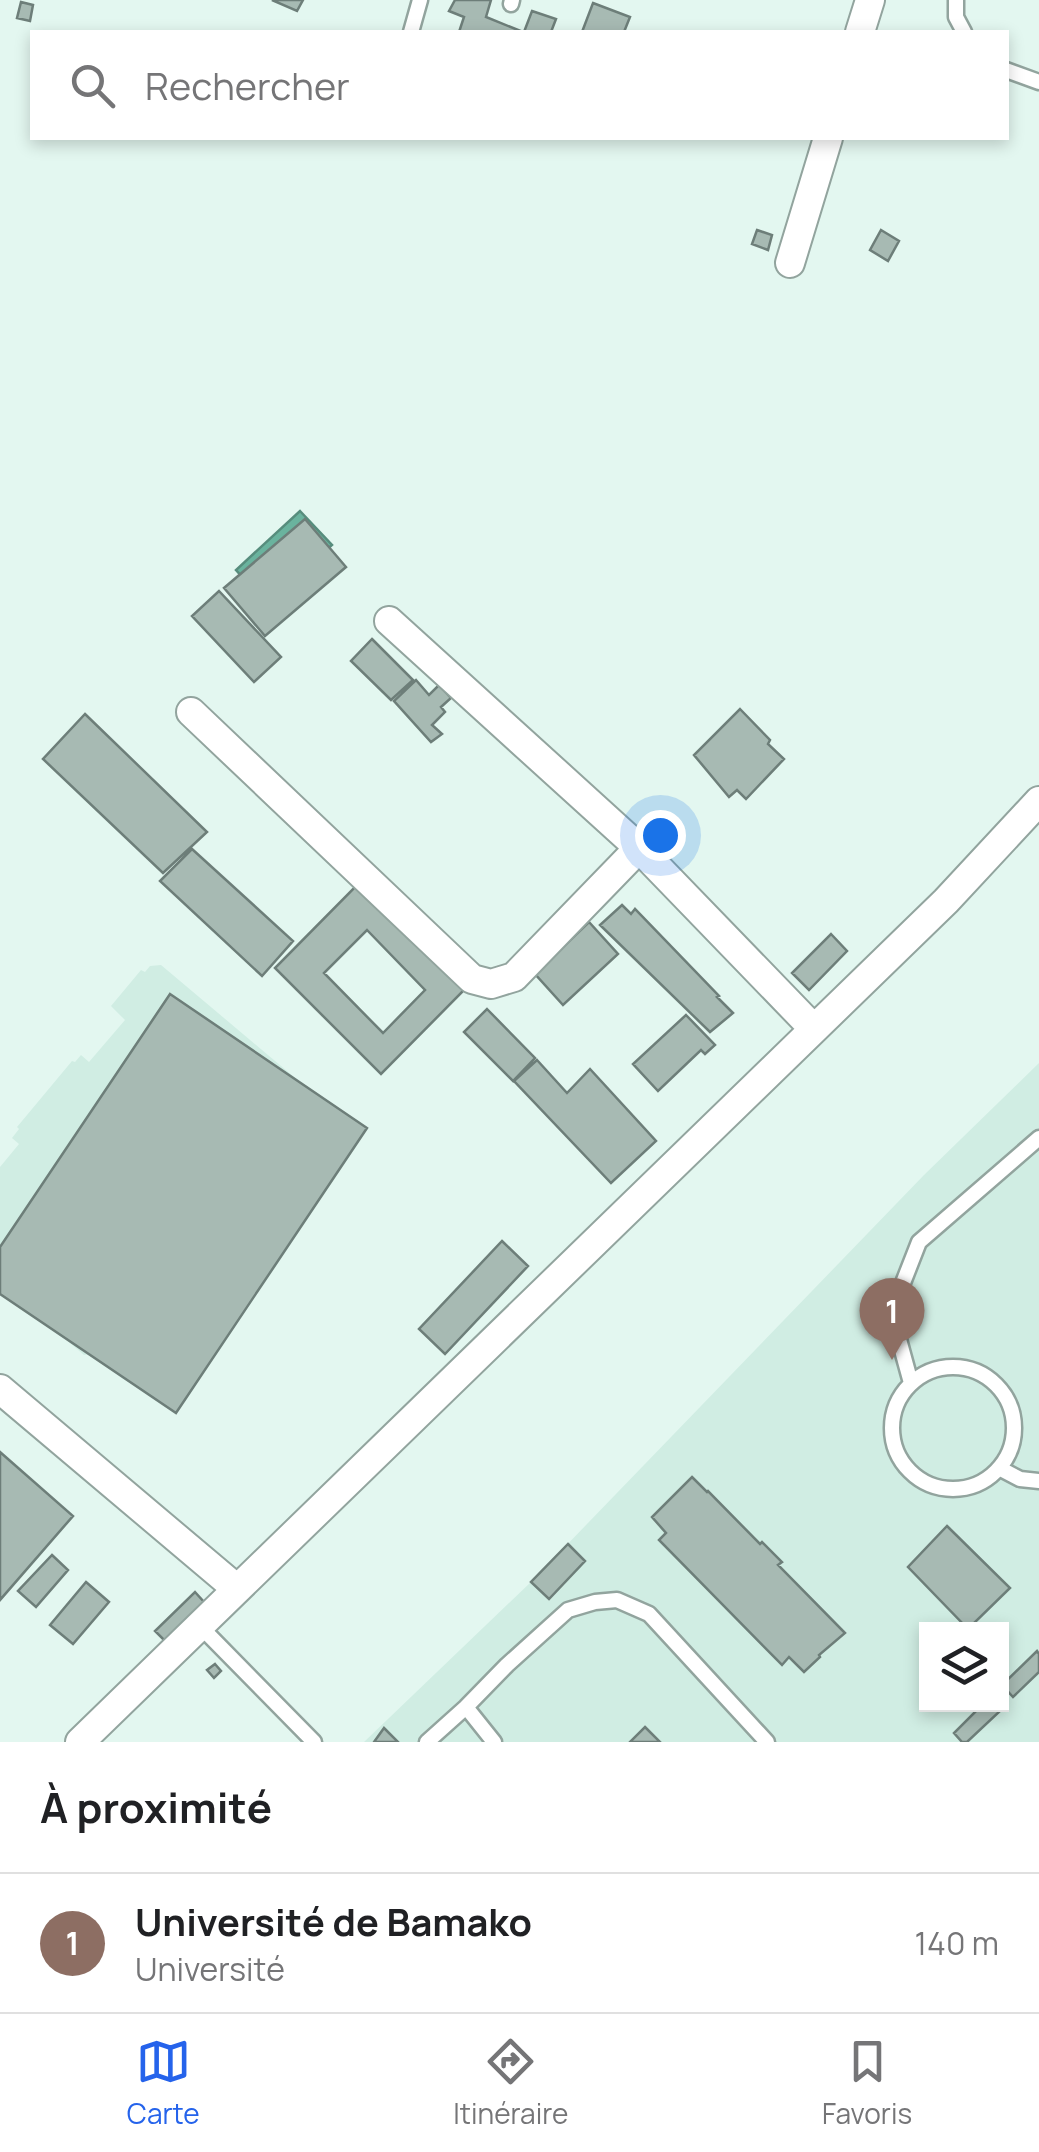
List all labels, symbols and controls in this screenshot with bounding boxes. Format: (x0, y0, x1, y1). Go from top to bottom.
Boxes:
search box (30, 30, 1009, 140)
icon: search (65, 58, 120, 113)
text: Rechercher (145, 59, 350, 111)
your location (635, 810, 686, 861)
pin: 1 (860, 1278, 924, 1360)
map controls (919, 1622, 1009, 1712)
button: layers (919, 1622, 1009, 1712)
text: À proximité (40, 1778, 272, 1836)
text: Université de Bamako (135, 1895, 532, 1947)
text: 1 (65, 1921, 80, 1965)
text: 140 m (915, 1921, 999, 1965)
text: Université (135, 1947, 285, 1991)
tab: Carte (127, 2034, 200, 2132)
tab: Itinéraire (453, 2034, 568, 2132)
tab: Favoris (822, 2034, 912, 2132)

